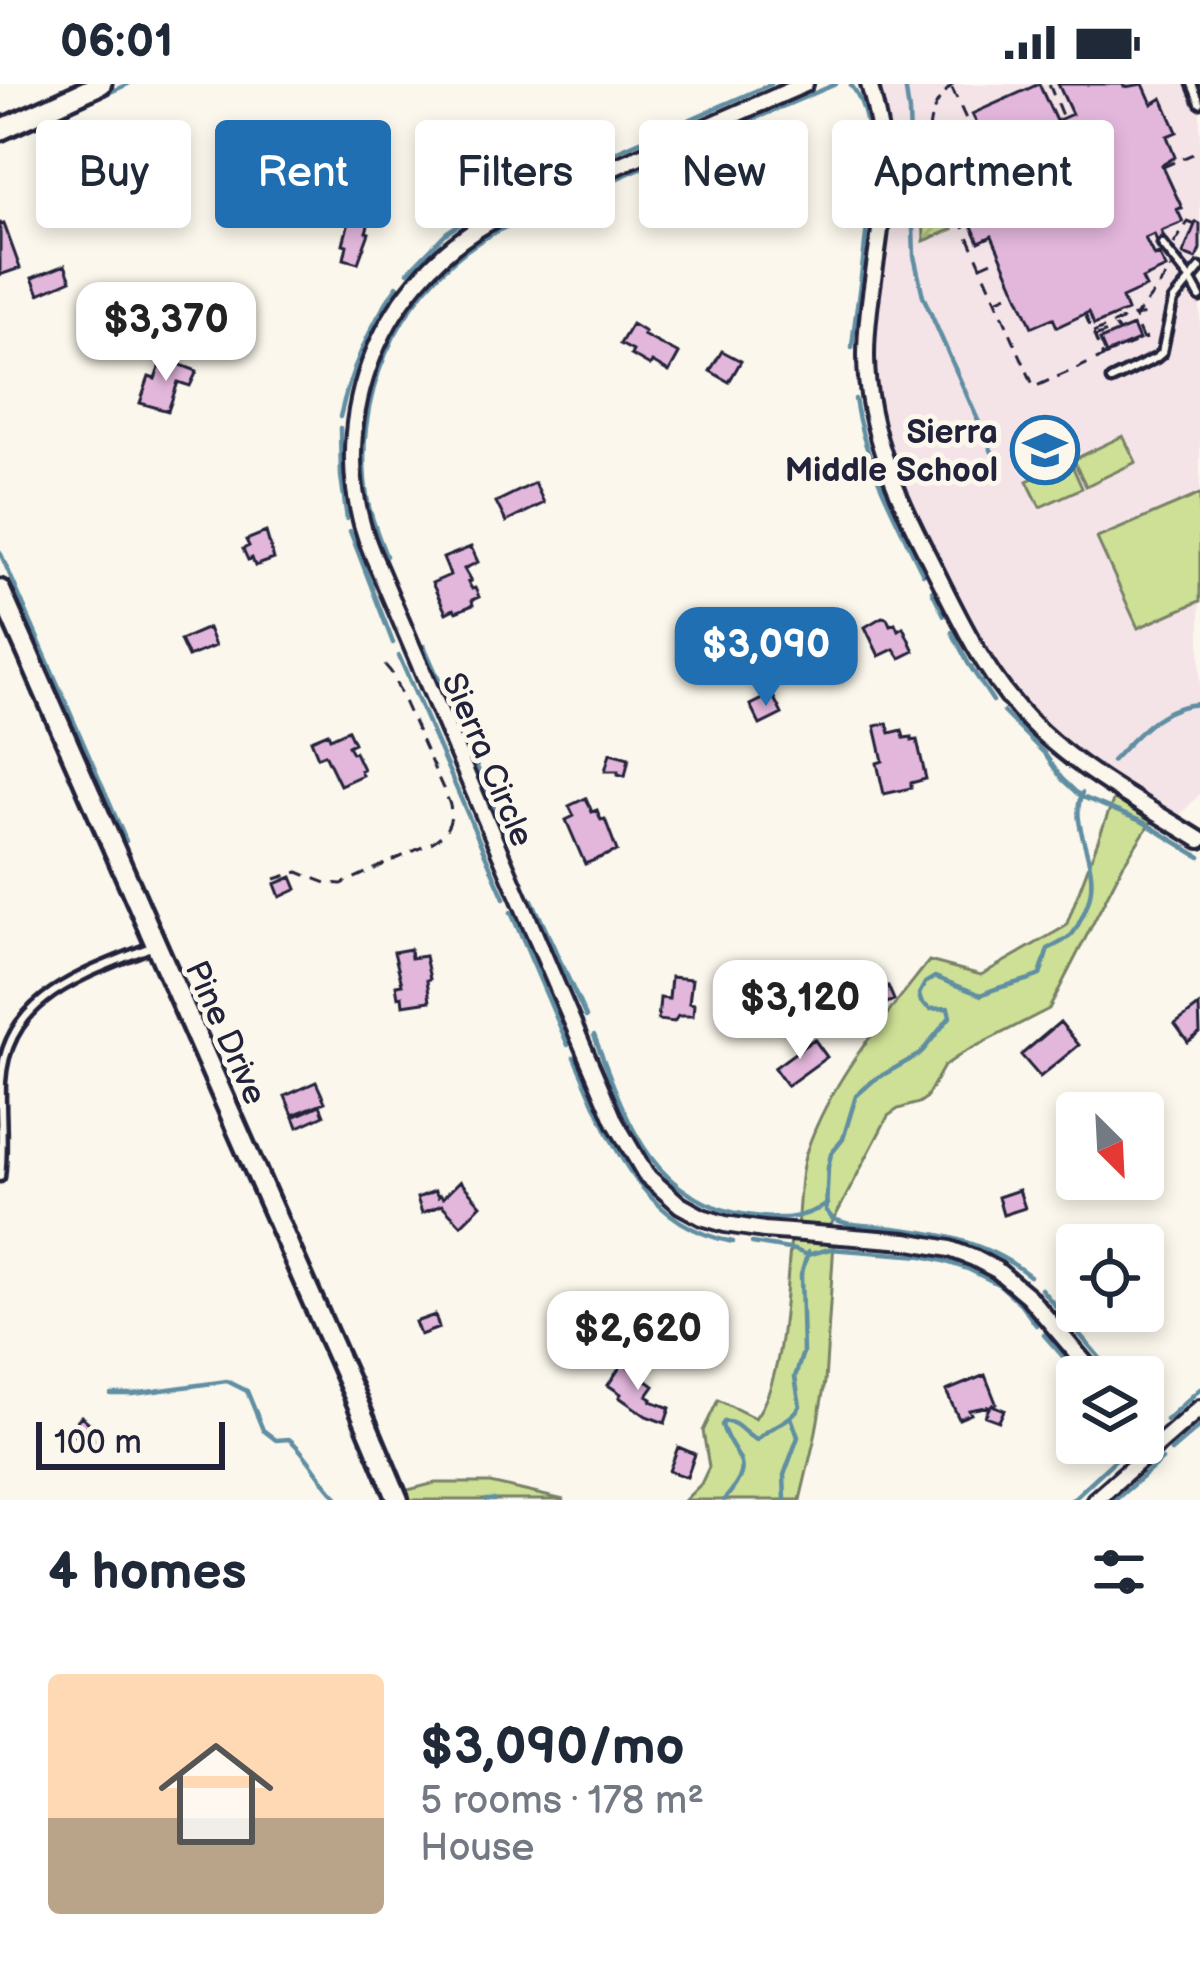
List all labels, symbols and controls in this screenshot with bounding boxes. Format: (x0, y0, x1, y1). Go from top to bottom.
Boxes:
text: 06:01 (60, 15, 173, 70)
chip: Buy (36, 120, 191, 228)
chip: Rent (215, 120, 391, 228)
chip: Filters (415, 120, 615, 228)
chip: New (639, 120, 808, 228)
chip: Apartment (832, 120, 1114, 228)
pin: $3,370 (68, 282, 264, 384)
text: $3,370 (103, 297, 229, 344)
place label: Sierra Middle School (785, 413, 998, 491)
school or university icon: Sierra Middle School (1010, 415, 1080, 485)
pin: $3,090 (668, 607, 864, 709)
text: $3,090 (702, 622, 830, 669)
street label: Sierra Circle (433, 667, 542, 853)
street label: Pine Drive (176, 955, 275, 1111)
pin: $3,120 (702, 960, 898, 1062)
text: $3,120 (740, 975, 860, 1022)
north arrow (1056, 1092, 1164, 1200)
map controls (1056, 1092, 1164, 1464)
button: locate (1056, 1224, 1164, 1332)
pin: $2,620 (540, 1291, 736, 1393)
text: $2,620 (574, 1306, 702, 1353)
button: layers (1056, 1356, 1164, 1464)
scale bar (36, 1416, 225, 1469)
text: 100 m (54, 1423, 142, 1463)
icon: filters (1086, 1539, 1152, 1605)
text: 4 homes (48, 1542, 247, 1603)
text: $3,090/mo (420, 1717, 685, 1778)
icon: home (144, 1722, 288, 1866)
text: 5 rooms · 178 m² (420, 1778, 704, 1825)
text: House (420, 1825, 534, 1872)

